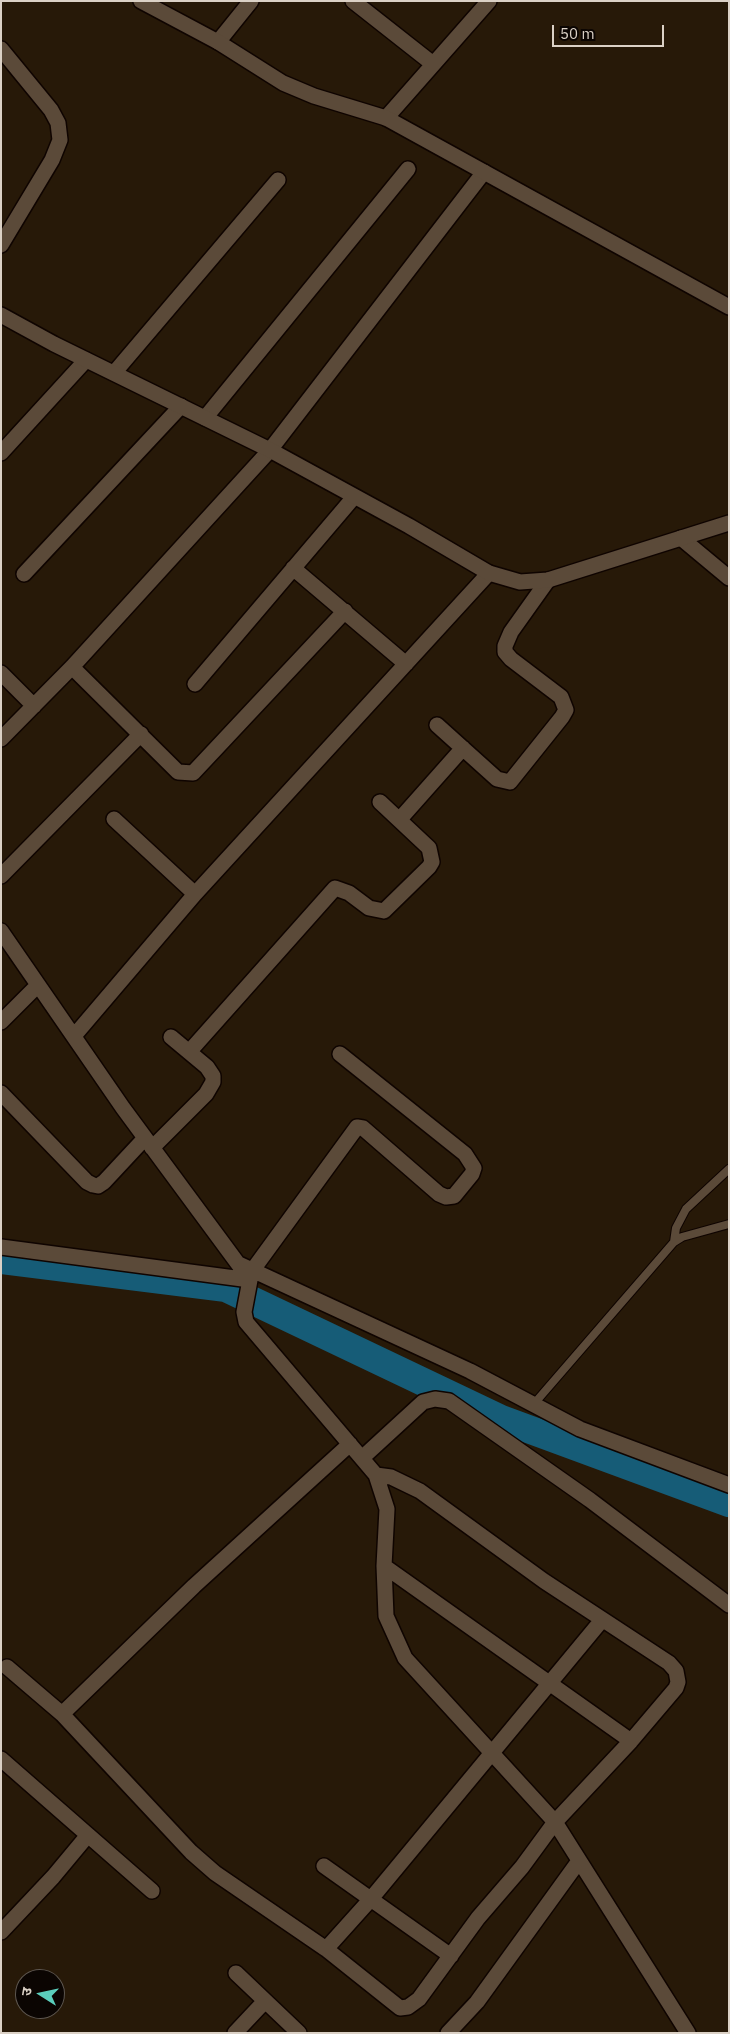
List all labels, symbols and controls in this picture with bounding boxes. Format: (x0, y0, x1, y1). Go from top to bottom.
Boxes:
scale bar (555, 15, 668, 47)
text: 50 m (560, 24, 595, 43)
north arrow (15, 1969, 65, 2019)
text: उ (17, 1986, 36, 1997)

